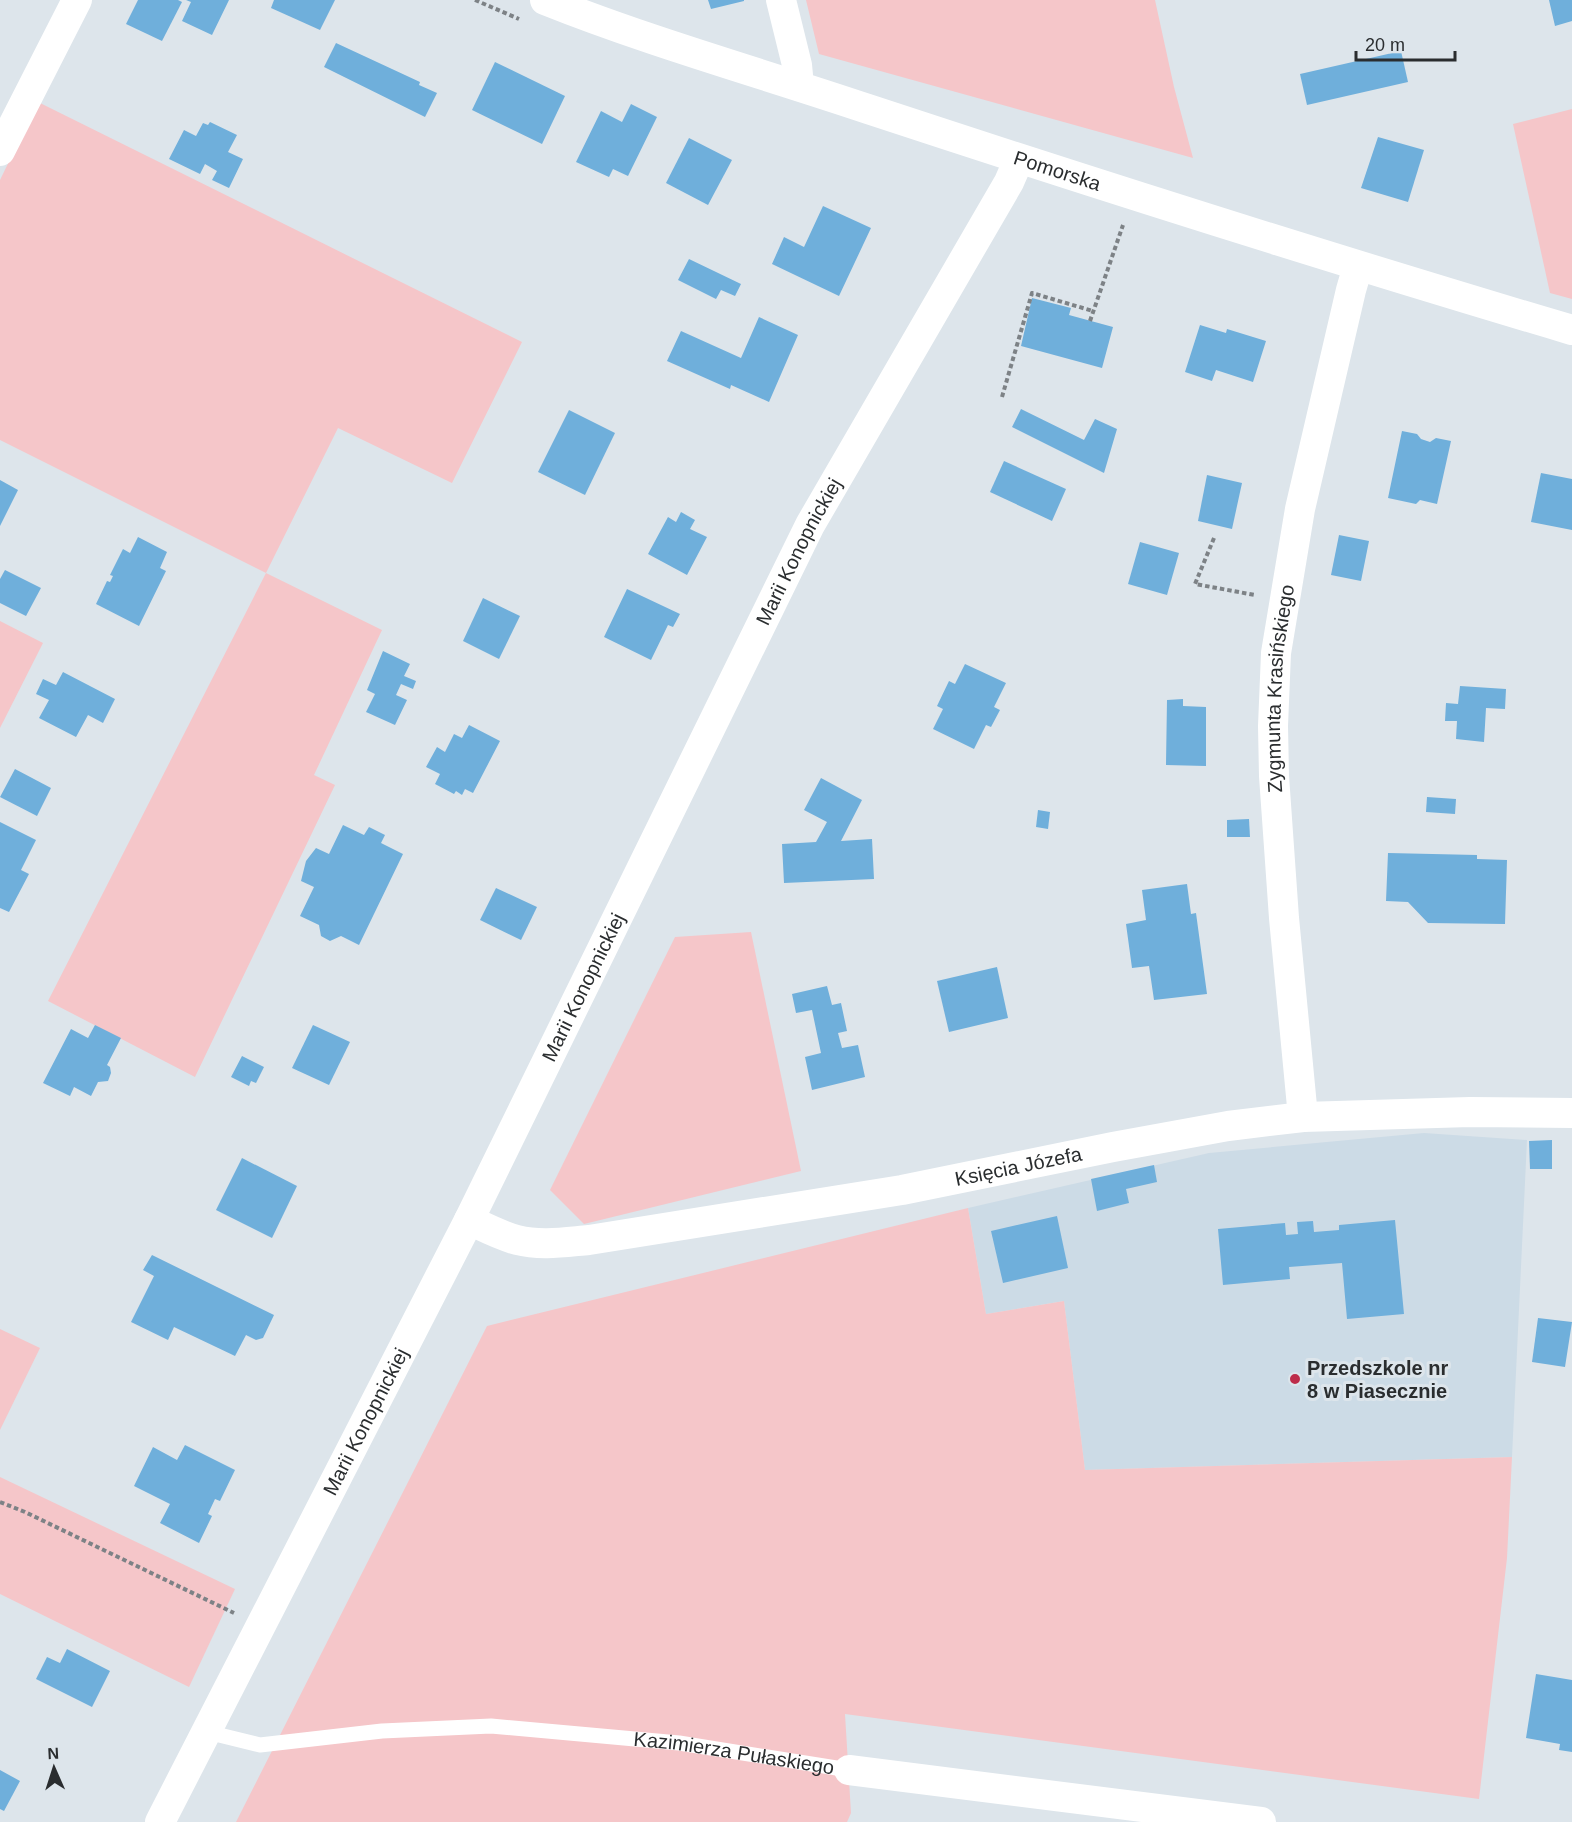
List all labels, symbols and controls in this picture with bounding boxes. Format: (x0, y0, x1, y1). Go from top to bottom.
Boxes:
scale bar (1356, 24, 1455, 62)
text: 20 m (1365, 35, 1405, 55)
street label: Pomorska (1011, 146, 1104, 195)
street label: Marii Konopnickiej (752, 474, 846, 629)
street label: Zygmunta Krasińskiego (1262, 583, 1298, 794)
street label: Marii Konopnickiej (538, 909, 629, 1065)
street label: Księcia Józefa (953, 1142, 1084, 1190)
street label: Marii Konopnickiej (319, 1344, 412, 1499)
place label: Przedszkole nr 8 w Piasecznie (1307, 1357, 1448, 1402)
marker: Przedszkole nr 8 w Piasecznie (1288, 1372, 1302, 1386)
street label: Kazimierza Pułaskiego (633, 1728, 836, 1778)
north arrow (24, 1738, 84, 1798)
text: N (47, 1745, 59, 1762)

